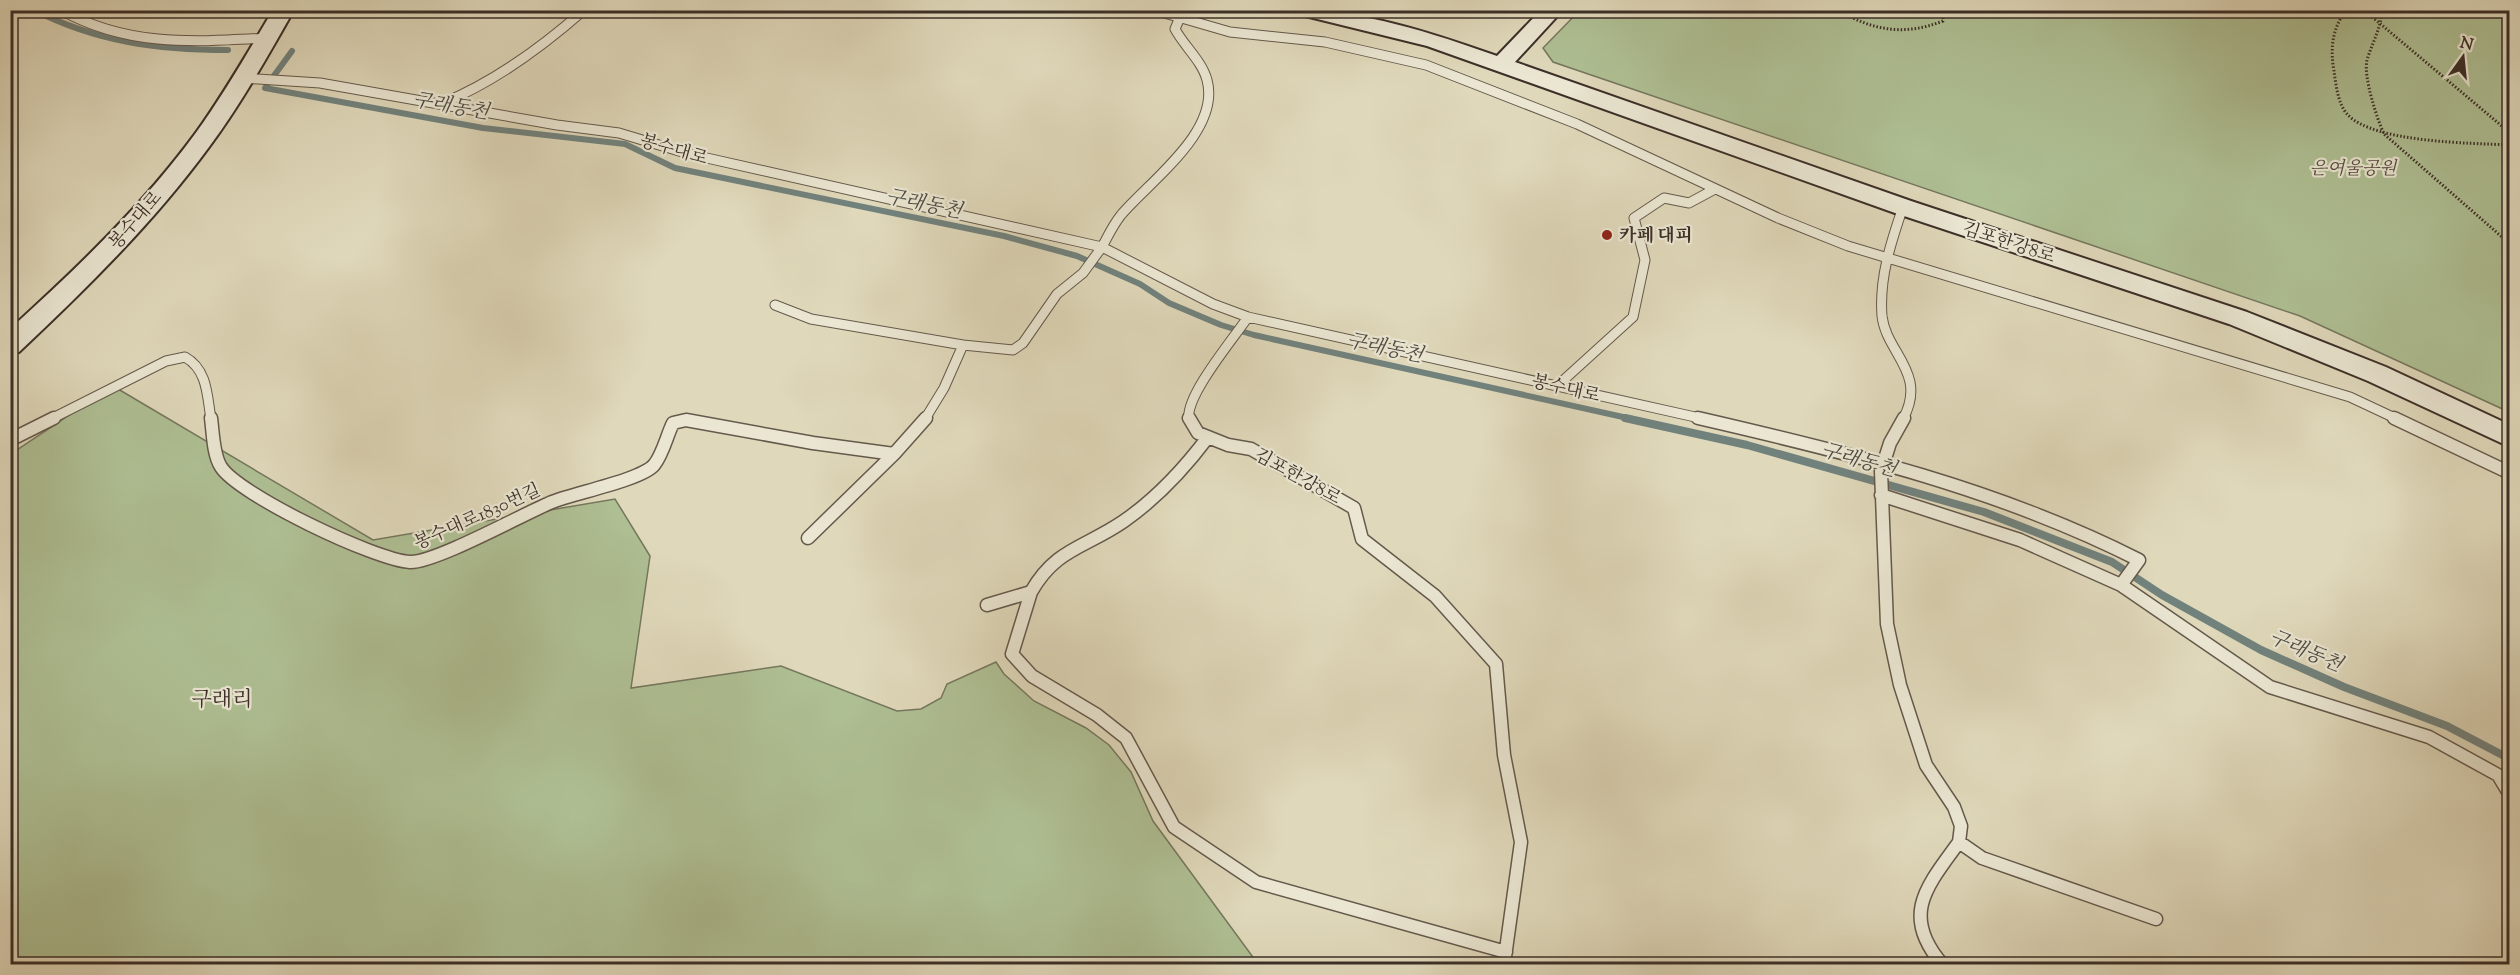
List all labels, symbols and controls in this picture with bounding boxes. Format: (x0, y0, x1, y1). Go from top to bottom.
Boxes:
north arrow (2433, 27, 2493, 87)
text: N (2457, 32, 2476, 58)
water label: 구래동천 (410, 86, 493, 129)
street label: 봉수대로 (636, 129, 710, 173)
park label: 은여울공원 (2310, 157, 2398, 183)
water label: 구래동천 (883, 183, 966, 228)
street label: 봉수대로 (104, 187, 169, 256)
street label: 김포한강8로 (1959, 217, 2058, 271)
place label: 카페 대피 (1619, 224, 1692, 250)
marker: 카페 대피 (1600, 228, 1614, 242)
water label: 구래동천 (1344, 327, 1427, 372)
street label: 봉수대로 (1529, 369, 1602, 410)
water label: 구래동천 (1817, 437, 1901, 486)
street label: 김포한강8로 (1249, 443, 1345, 512)
street label: 봉수대로1830번길 (410, 478, 545, 557)
water label: 구래동천 (2264, 624, 2348, 681)
district label: 구래리 (192, 686, 252, 716)

